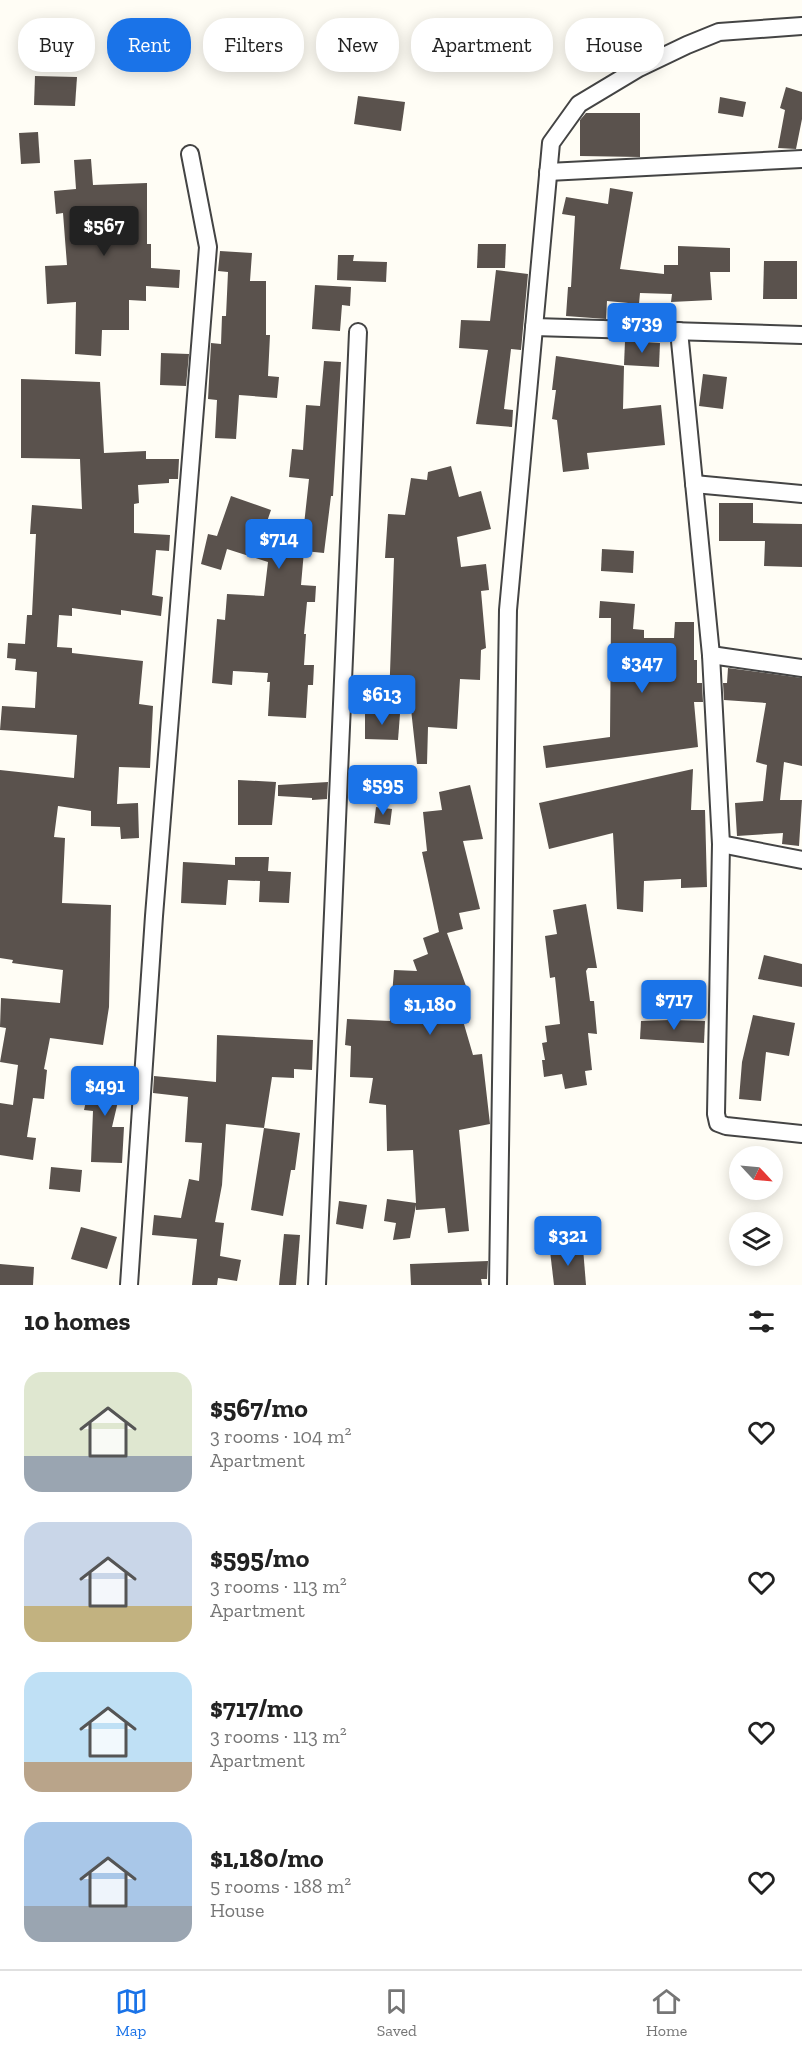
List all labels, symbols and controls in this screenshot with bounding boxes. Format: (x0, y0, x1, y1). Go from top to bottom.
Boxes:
chip: Buy (18, 18, 95, 72)
chip: Rent (107, 18, 191, 72)
chip: Filters (203, 18, 304, 72)
chip: New (316, 18, 399, 72)
chip: Apartment (411, 18, 553, 72)
chip: House (565, 18, 664, 72)
pin: $567 (68, 206, 140, 257)
text: $567 (84, 213, 124, 237)
pin: $739 (606, 303, 678, 354)
text: $739 (621, 310, 663, 334)
pin: $714 (243, 519, 315, 570)
text: $714 (259, 526, 299, 550)
pin: $347 (606, 643, 678, 694)
text: $347 (621, 650, 663, 674)
pin: $613 (346, 675, 418, 726)
text: $613 (362, 682, 402, 706)
pin: $595 (347, 765, 419, 816)
text: $595 (362, 772, 404, 796)
pin: $717 (638, 980, 710, 1031)
pin: $1,180 (381, 985, 479, 1036)
text: $717 (655, 987, 693, 1011)
text: $1,180 (404, 992, 456, 1016)
pin: $491 (69, 1066, 141, 1117)
text: $491 (85, 1073, 125, 1097)
north arrow (729, 1146, 783, 1200)
map controls (729, 1146, 783, 1266)
button: layers (729, 1212, 783, 1266)
pin: $321 (532, 1216, 604, 1267)
text: $321 (548, 1223, 588, 1247)
text: 10 homes (24, 1305, 130, 1337)
icon: filters (745, 1305, 778, 1338)
text: $567/mo (210, 1392, 308, 1424)
icon: home (72, 1396, 144, 1468)
icon: heart (745, 1416, 778, 1449)
text: 3 rooms · 104 m² (210, 1424, 351, 1448)
text: Apartment (210, 1448, 305, 1472)
text: $595/mo (210, 1542, 309, 1574)
icon: home (72, 1546, 144, 1618)
icon: heart (745, 1566, 778, 1599)
text: 3 rooms · 113 m² (210, 1574, 347, 1598)
text: Apartment (210, 1598, 305, 1622)
text: $717/mo (210, 1692, 303, 1724)
icon: home (72, 1696, 144, 1768)
icon: heart (745, 1716, 778, 1749)
text: 3 rooms · 113 m² (210, 1724, 347, 1748)
text: Apartment (210, 1748, 305, 1772)
text: $1,180/mo (210, 1842, 324, 1874)
icon: home (72, 1846, 144, 1918)
icon: heart (745, 1866, 778, 1899)
text: 5 rooms · 188 m² (210, 1874, 351, 1898)
text: House (210, 1898, 264, 1922)
tab: Map (115, 1985, 148, 2040)
tab: Saved (377, 1985, 417, 2040)
tab: Home (646, 1985, 687, 2040)

